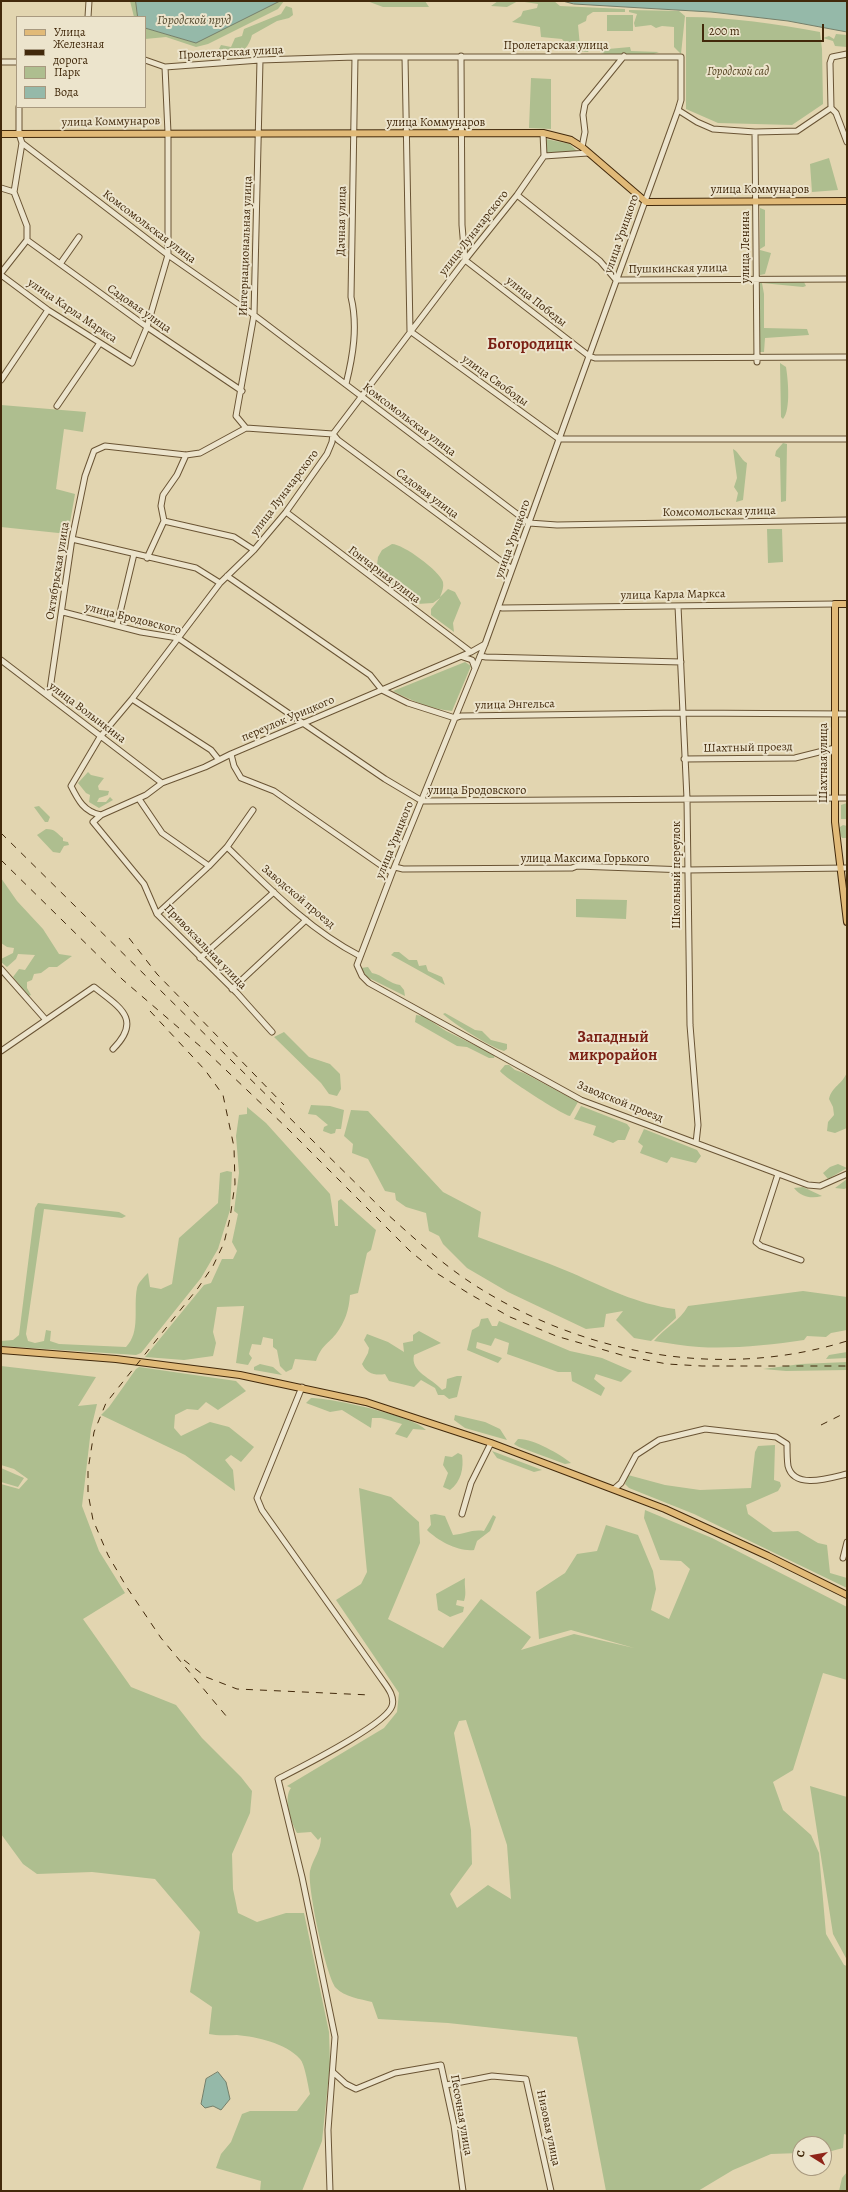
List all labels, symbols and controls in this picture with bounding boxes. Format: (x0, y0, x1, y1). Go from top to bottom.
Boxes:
water label: Городской пруд (157, 13, 231, 29)
legend (16, 16, 146, 108)
scale bar (704, 16, 826, 42)
text: 200 m (709, 23, 740, 39)
text: Улица (54, 24, 85, 40)
text: Железная дорога (53, 36, 104, 68)
street label: Пролетарская улица (503, 39, 609, 53)
street label: Пролетарская улица (178, 43, 284, 63)
text: Парк (54, 64, 80, 80)
park label: Городской сад (707, 65, 769, 79)
text: Вода (54, 84, 79, 100)
street label: улица Коммунаров (62, 114, 160, 130)
street label: улица Коммунаров (387, 116, 485, 130)
street label: Интернациональная улица (236, 176, 256, 316)
street label: улица Коммунаров (711, 183, 809, 197)
street label: Дачная улица (334, 186, 350, 256)
street label: Комсомольская улица (99, 187, 199, 267)
street label: улица Луначарского (436, 187, 512, 279)
street label: улица Урицкого (602, 193, 642, 275)
street label: улица Ленина (739, 211, 753, 283)
street label: Пушкинская улица (628, 261, 728, 277)
street label: улица Победы (503, 274, 569, 330)
street label: улица Карла Маркса (25, 276, 119, 346)
street label: Садовая улица (104, 282, 174, 336)
district label: Богородицк (487, 335, 573, 355)
street label: улица Свободы (459, 352, 531, 410)
street label: Комсомольская улица (359, 380, 459, 460)
street label: улица Луначарского (248, 447, 322, 539)
street label: Садовая улица (393, 466, 461, 522)
street label: улица Урицкого (492, 498, 534, 580)
street label: Комсомольская улица (662, 504, 776, 520)
street label: Октябрьская улица (43, 521, 73, 621)
street label: Гончарная улица (345, 543, 423, 607)
street label: улица Карла Маркса (621, 587, 725, 603)
street label: улица Бродовского (83, 600, 183, 638)
street label: улица Волынкина (46, 679, 128, 747)
street label: переулок Урицкого (239, 693, 337, 745)
street label: улица Энгельса (475, 697, 555, 713)
street label: Шахтная улица (817, 723, 831, 803)
street label: Шахтный проезд (703, 740, 793, 756)
street label: улица Бродовского (428, 784, 526, 798)
street label: улица Урицкого (373, 799, 417, 881)
street label: Школьный переулок (670, 821, 684, 929)
street label: улица Максима Горького (521, 852, 649, 866)
street label: Заводской проезд (258, 862, 338, 932)
street label: Привокзальная улица (161, 901, 249, 993)
district label: Западный микрорайон (569, 1028, 657, 1066)
street label: Заводской проезд (575, 1078, 665, 1126)
street label: Песочная улица (447, 2073, 475, 2157)
street label: Низовая улица (533, 2089, 563, 2167)
north arrow (792, 2136, 832, 2176)
text: С (793, 2149, 809, 2159)

